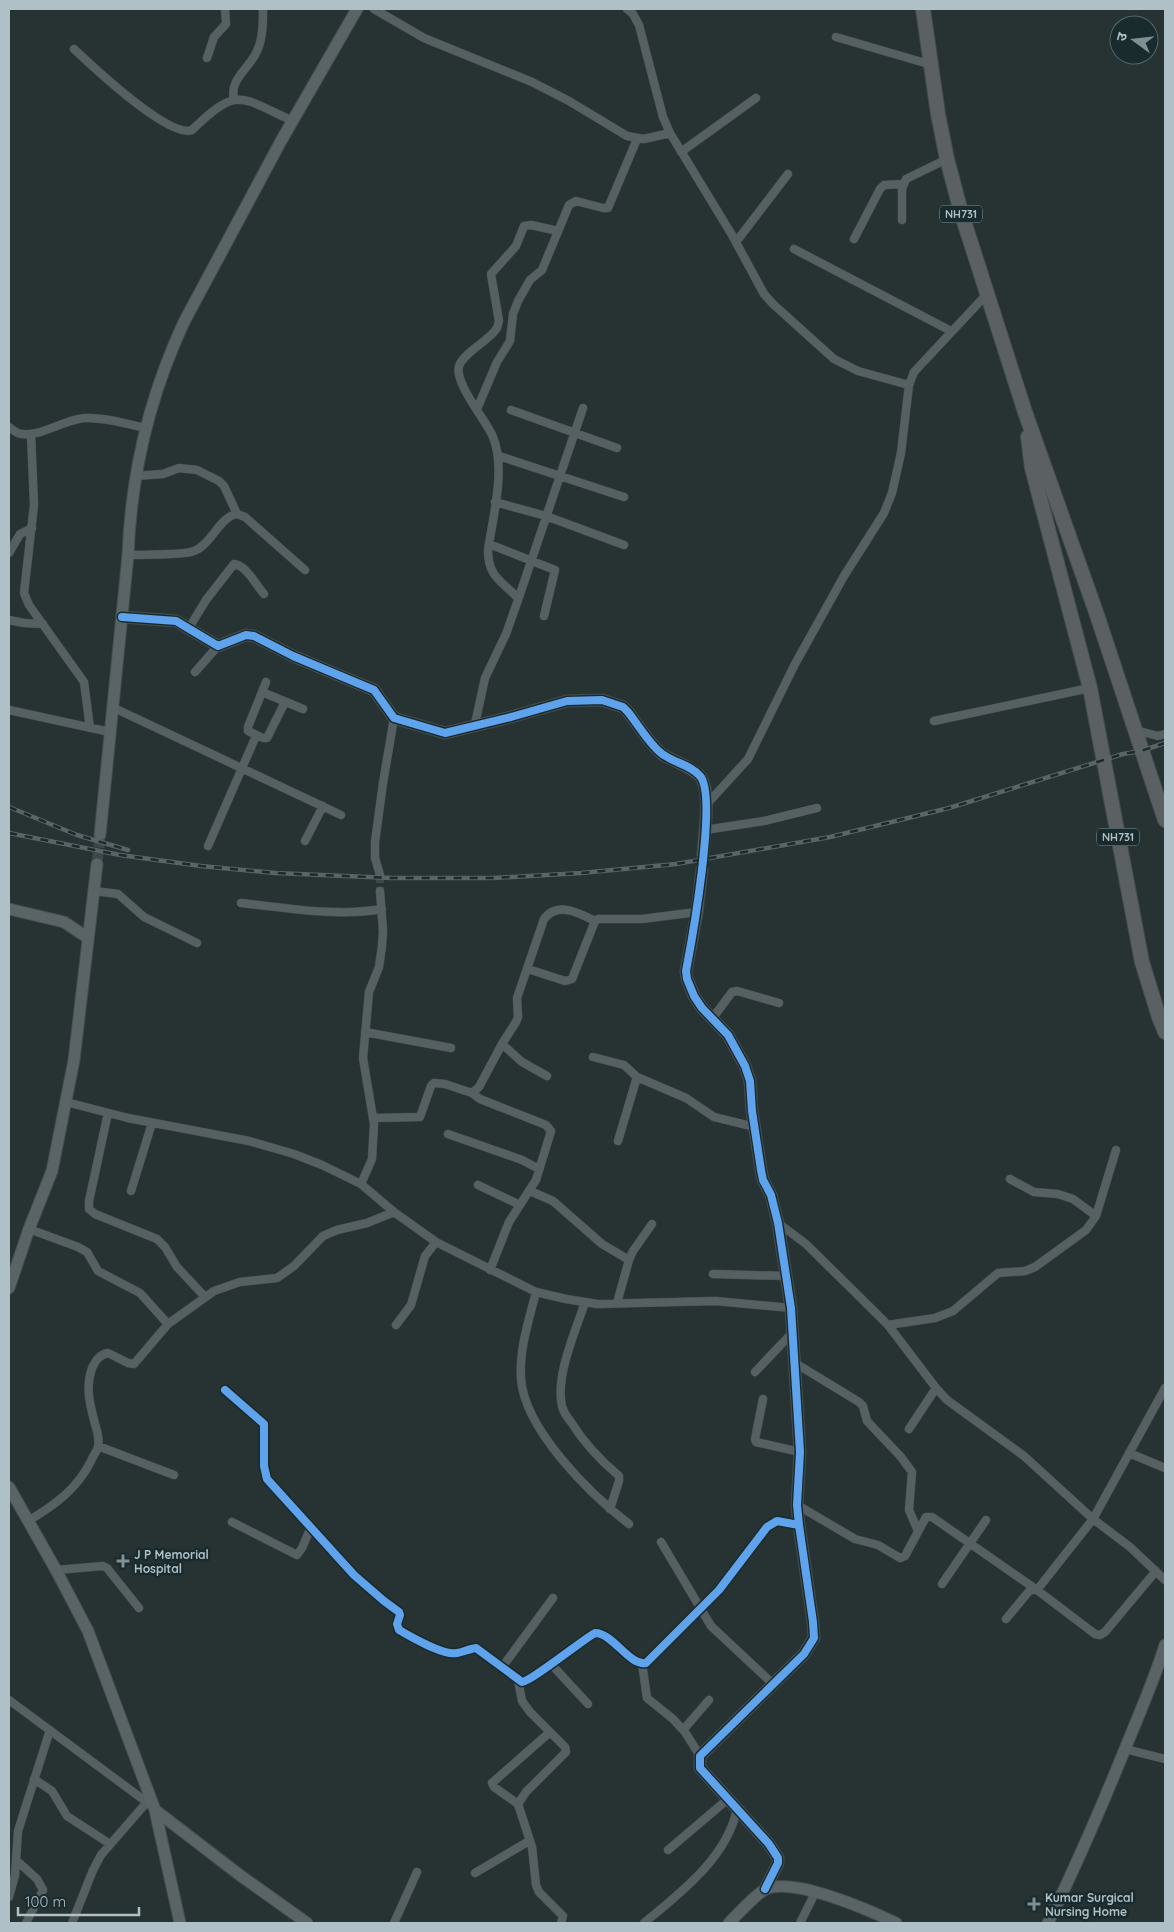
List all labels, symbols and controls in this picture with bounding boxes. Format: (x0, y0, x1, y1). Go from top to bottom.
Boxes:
north arrow (1109, 15, 1159, 65)
text: उ (1112, 30, 1131, 43)
road number: NH731 (940, 205, 982, 222)
road number: NH731 (1097, 829, 1139, 846)
place label: J P Memorial Hospital (134, 1547, 209, 1576)
marker: J P Memorial Hospital (116, 1554, 130, 1568)
scale bar (18, 1884, 139, 1916)
place label: Kumar Surgical Nursing Home (1045, 1890, 1134, 1919)
text: 100 m (25, 1892, 66, 1911)
marker: Kumar Surgical Nursing Home (1027, 1897, 1041, 1911)

